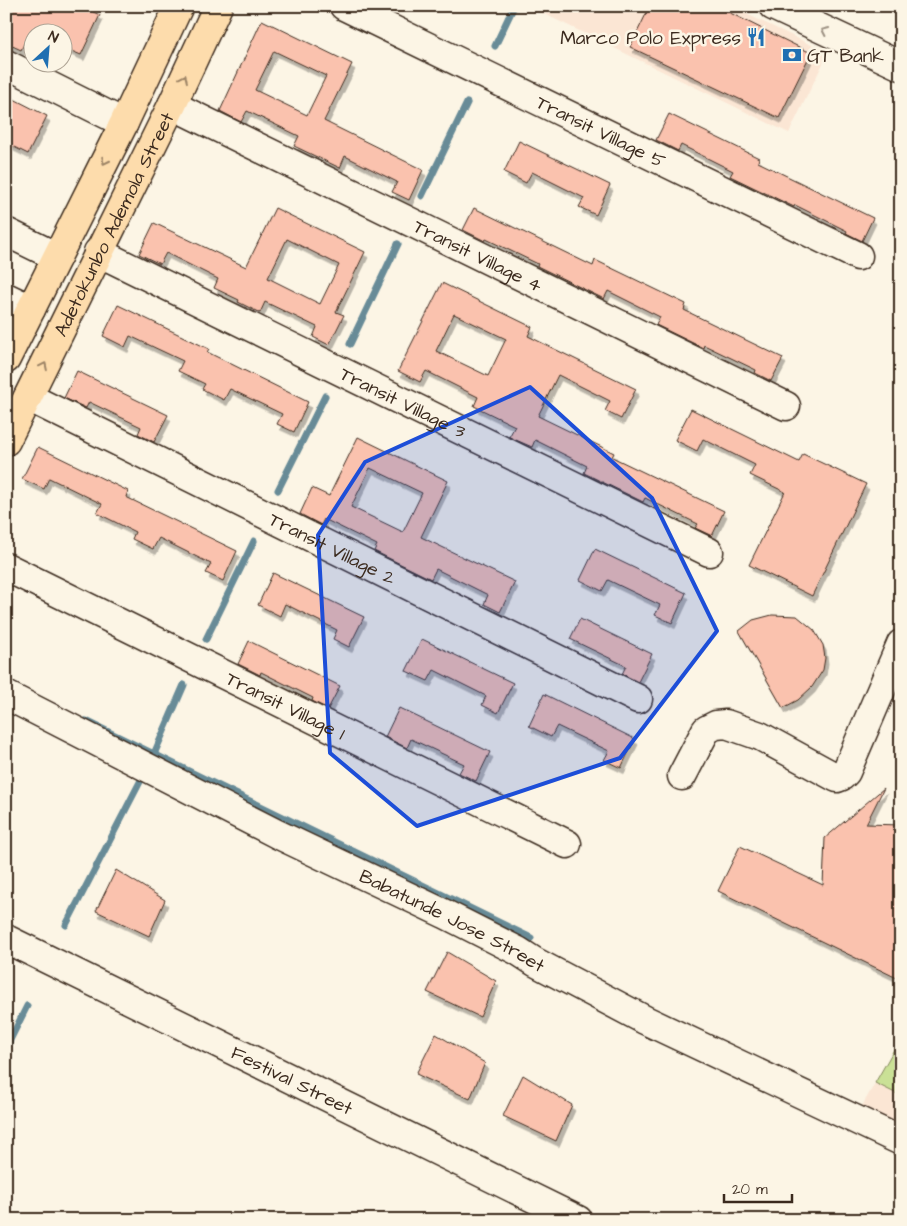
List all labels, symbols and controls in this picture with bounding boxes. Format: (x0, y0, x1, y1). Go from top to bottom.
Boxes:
north arrow (22, 22, 72, 72)
place label: Marco Polo Express (560, 25, 741, 52)
text: N (45, 26, 62, 48)
restaurant icon: Marco Polo Express (745, 26, 767, 48)
one-way arrow (821, 26, 830, 37)
place label: GT Bank (807, 43, 884, 70)
bank icon: GT Bank (781, 44, 803, 66)
one-way arrow (178, 74, 189, 83)
street label: Transit Village 5 (531, 89, 670, 176)
street label: Adetokunbo Ademola Street (48, 108, 181, 341)
one-way arrow (101, 156, 111, 165)
street label: Transit Village 4 (409, 213, 547, 299)
street label: Transit Village 3 (335, 361, 470, 446)
one-way arrow (37, 362, 47, 371)
street label: Transit Village 2 (264, 506, 400, 592)
street label: Transit Village 1 (221, 666, 350, 748)
street label: Babatunde Jose Street (355, 863, 549, 980)
street label: Festival Street (226, 1040, 357, 1122)
scale bar (724, 1171, 792, 1203)
text: 20 m (732, 1179, 768, 1200)

